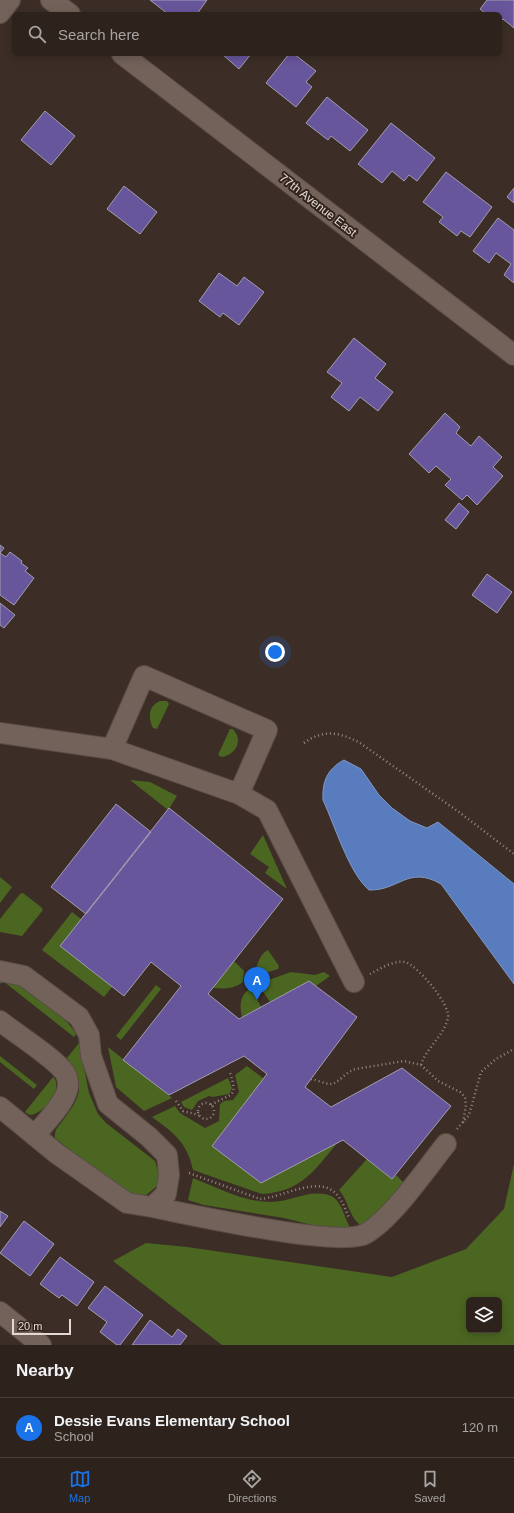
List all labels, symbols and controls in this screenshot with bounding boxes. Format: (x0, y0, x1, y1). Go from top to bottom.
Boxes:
search box (12, 12, 502, 56)
icon: search (26, 23, 48, 45)
text: Search here (58, 26, 140, 43)
street label: 77th Avenue East (277, 171, 360, 240)
your location (265, 642, 285, 662)
pin: A (244, 967, 270, 1000)
map controls (466, 1297, 502, 1333)
button: layers (466, 1297, 502, 1333)
scale bar (12, 1317, 71, 1336)
text: 20 m (18, 1320, 42, 1332)
text: Nearby (16, 1361, 74, 1380)
text: Dessie Evans Elementary School (54, 1412, 290, 1429)
text: A (24, 1420, 34, 1435)
text: 120 m (462, 1420, 498, 1435)
text: School (54, 1429, 94, 1444)
tab: Map (69, 1468, 91, 1504)
tab: Directions (228, 1468, 277, 1504)
tab: Saved (414, 1468, 445, 1504)

